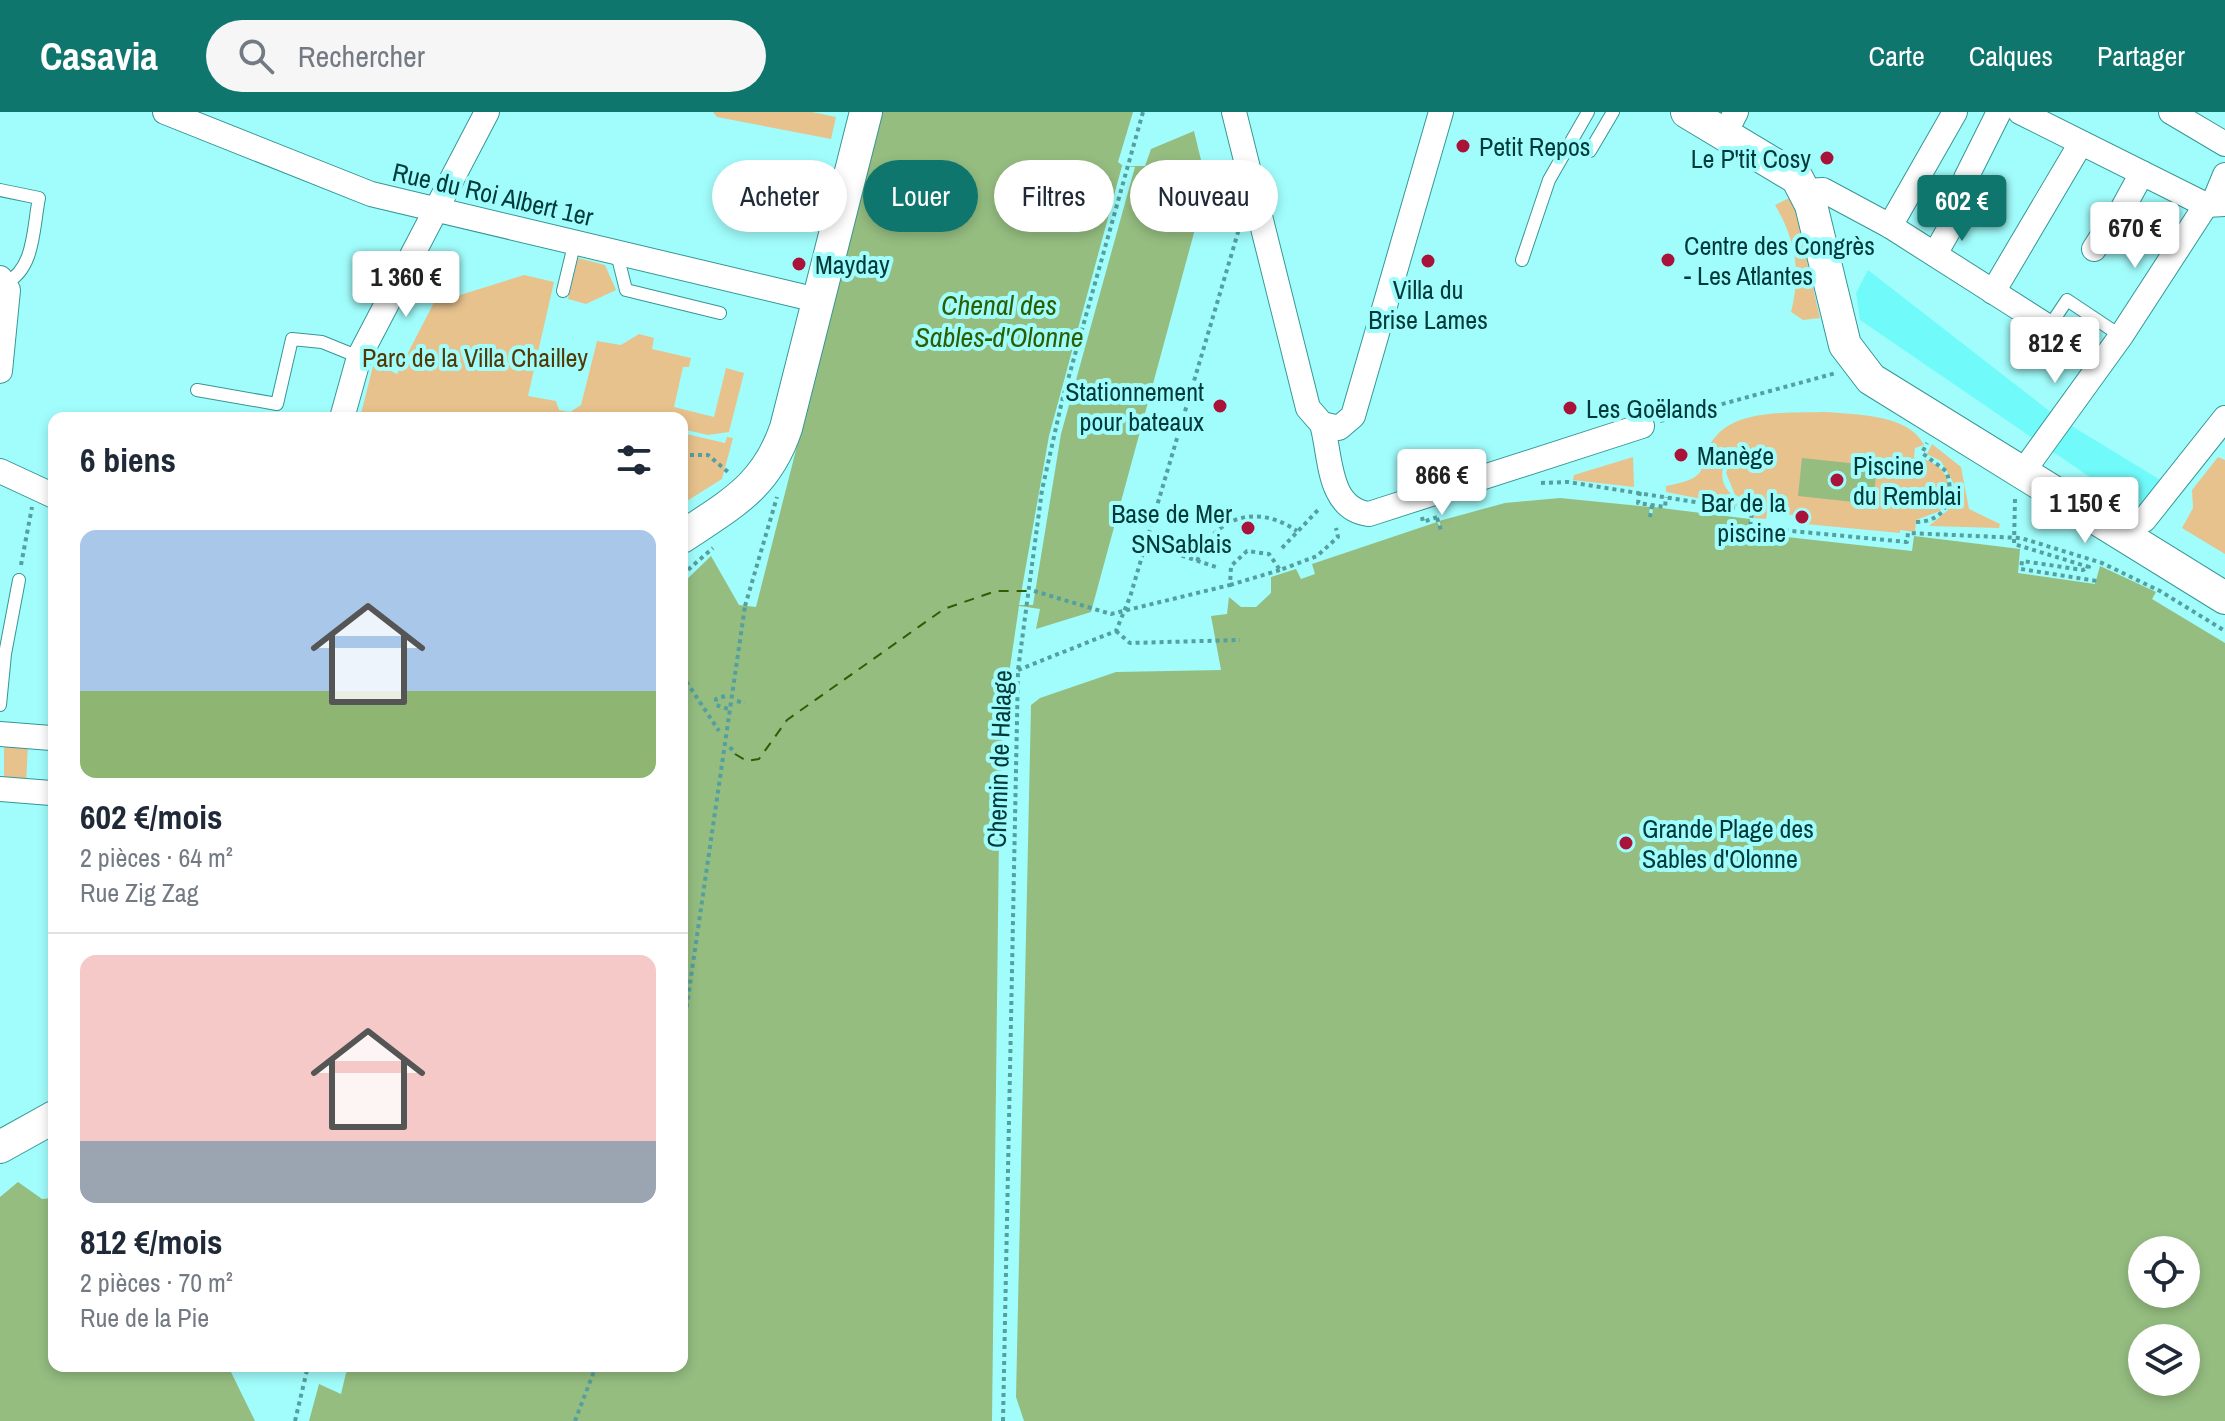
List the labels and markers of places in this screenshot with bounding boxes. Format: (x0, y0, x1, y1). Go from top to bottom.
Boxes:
place label: Petit Repos (1479, 129, 1590, 164)
marker: Petit Repos (1454, 137, 1472, 155)
place label: Le P'tit Cosy (1691, 141, 1811, 176)
marker: Le P'tit Cosy (1818, 149, 1836, 167)
pin: 602 € (1906, 175, 2018, 243)
pin: 670 € (2079, 202, 2191, 270)
place label: Centre des Congrès - Les Atlantes (1684, 228, 1875, 293)
place label: Mayday (815, 247, 890, 282)
pin: 1 360 € (332, 251, 480, 319)
marker: Centre des Congrès - Les Atlantes (1659, 251, 1677, 269)
marker: Villa du Brise Lames (1419, 252, 1437, 270)
marker: Mayday (790, 255, 808, 273)
place label: Villa du Brise Lames (1368, 272, 1488, 337)
pin: 812 € (1999, 317, 2111, 385)
place label: Stationnement pour bateaux (1065, 374, 1204, 439)
place label: Les Goëlands (1586, 391, 1718, 426)
marker: Stationnement pour bateaux (1211, 397, 1229, 415)
marker: Les Goëlands (1561, 399, 1579, 417)
place label: Manège (1697, 438, 1774, 473)
marker: Manège (1672, 446, 1690, 464)
place label: Piscine du Remblai (1853, 448, 1962, 513)
pin: 866 € (1386, 449, 1498, 517)
marker: Piscine du Remblai (1828, 471, 1846, 489)
pin: 1 150 € (2011, 477, 2159, 545)
place label: Bar de la piscine (1701, 485, 1786, 550)
place label: Base de Mer SNSablais (1111, 496, 1232, 561)
marker: Bar de la piscine (1793, 508, 1811, 526)
marker: Base de Mer SNSablais (1239, 519, 1257, 537)
place label: Grande Plage des Sables d'Olonne (1642, 811, 1814, 876)
marker: Grande Plage des Sables d'Olonne (1617, 834, 1635, 852)

